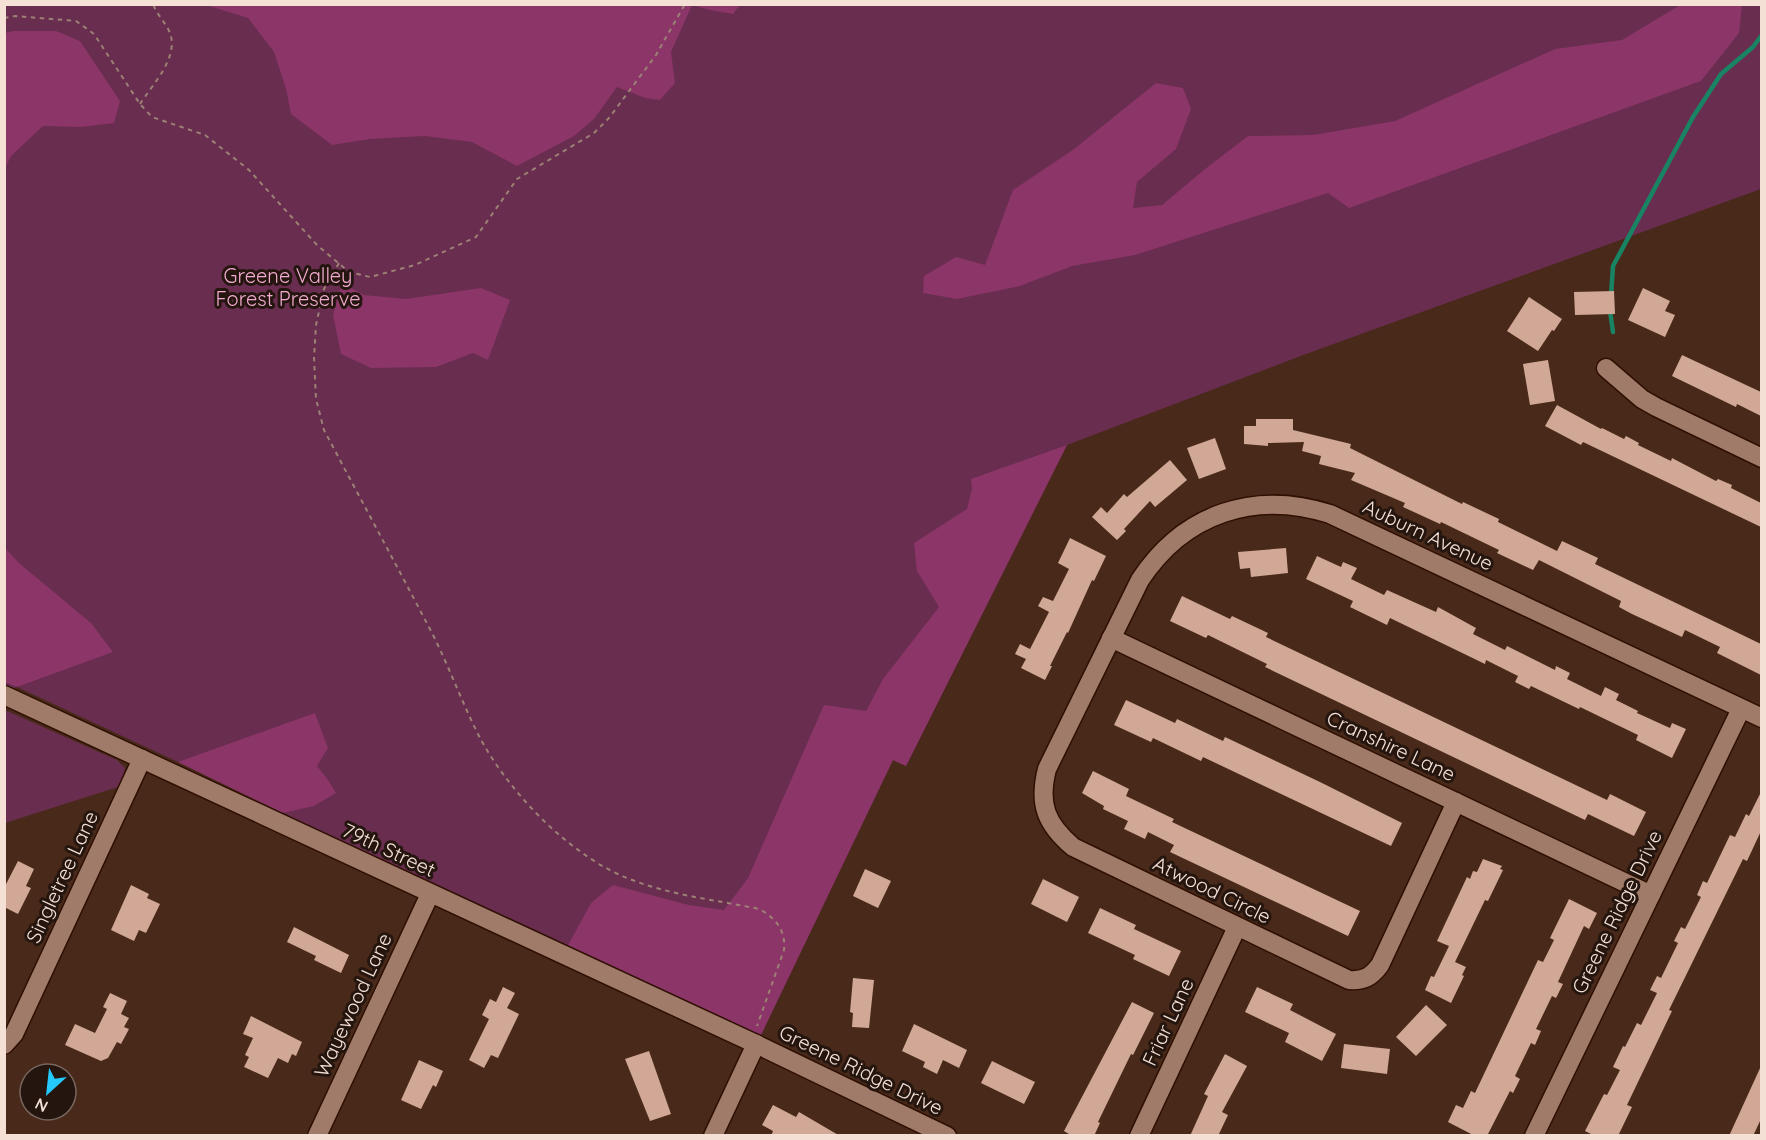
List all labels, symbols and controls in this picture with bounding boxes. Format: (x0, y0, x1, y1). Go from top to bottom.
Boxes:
park label: Greene Valley Forest Preserve (216, 263, 360, 311)
street label: Auburn Avenue (1359, 493, 1497, 576)
street label: Cranshire Lane (1323, 705, 1459, 786)
street label: Singletree Lane (20, 807, 103, 947)
street label: 79th Street (339, 817, 440, 882)
street label: Greene Ridge Drive (1566, 826, 1667, 998)
street label: Atwood Circle (1149, 850, 1275, 929)
street label: Wayewood Lane (308, 929, 397, 1081)
street label: Friar Lane (1136, 974, 1199, 1070)
street label: Greene Ridge Drive (775, 1019, 947, 1120)
north arrow (18, 1062, 78, 1122)
text: N (31, 1094, 51, 1117)

